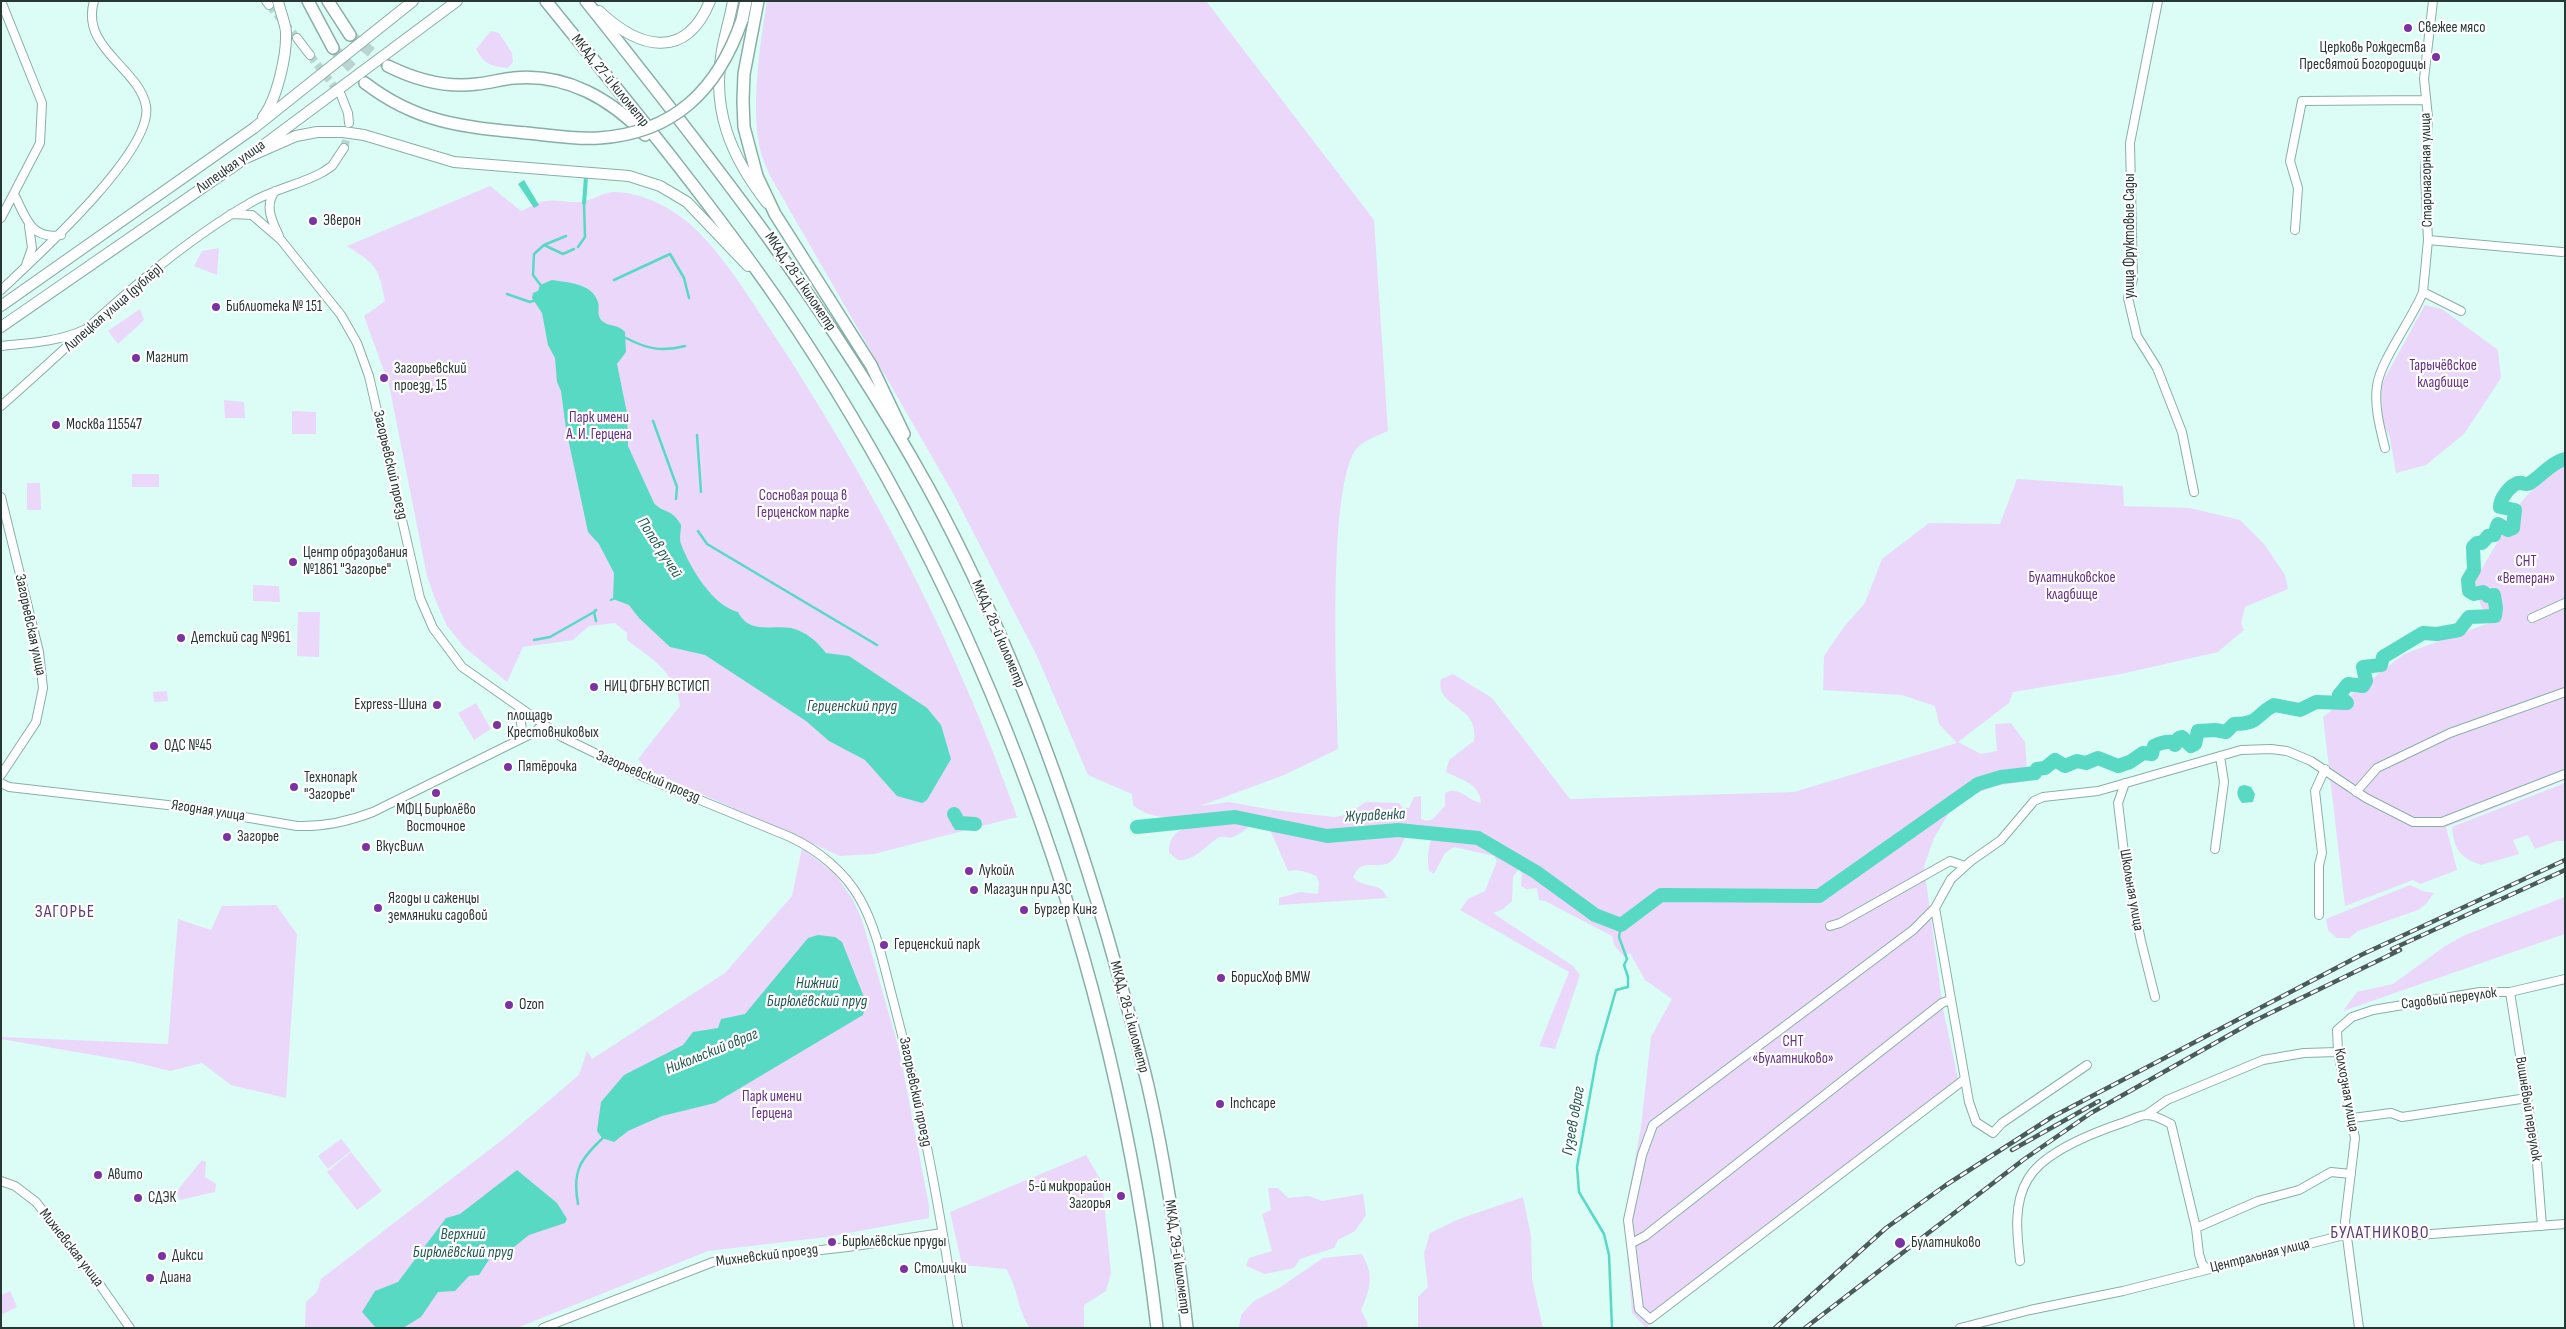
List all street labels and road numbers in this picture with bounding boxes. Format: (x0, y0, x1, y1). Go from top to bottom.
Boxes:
street label: МКАД, 27-й километр (567, 31, 653, 131)
street label: Старонагорная улица (2417, 113, 2437, 227)
street label: Липецкая улица (193, 137, 269, 197)
street label: улица Фруктовые Сады (2121, 173, 2139, 299)
street label: МКАД, 28-й километр (760, 229, 840, 335)
street label: Липецкая улица (дублёр) (61, 260, 167, 356)
street label: Загорьевский проезд (369, 409, 411, 521)
street label: Загорьевская улица (10, 573, 50, 677)
street label: МКАД, 28-й километр (967, 577, 1029, 691)
street label: Загорьевский проезд (593, 747, 703, 807)
street label: Ягодная улица (170, 796, 246, 826)
street label: Школьная улица (2115, 848, 2147, 932)
street label: МКАД, 28-й километр (1105, 959, 1153, 1075)
street label: Садовый переулок (2400, 984, 2498, 1014)
street label: Загорьевский проезд (895, 1036, 935, 1148)
street label: Колхозная улица (2330, 1047, 2362, 1133)
street label: Вишнёвый переулок (2511, 1055, 2545, 1163)
street label: МКАД, 29-й километр (1160, 1199, 1194, 1315)
street label: Михневская улица (35, 1205, 107, 1291)
street label: Центральная улица (2208, 1235, 2312, 1277)
street label: Михневский проезд (715, 1241, 819, 1271)

